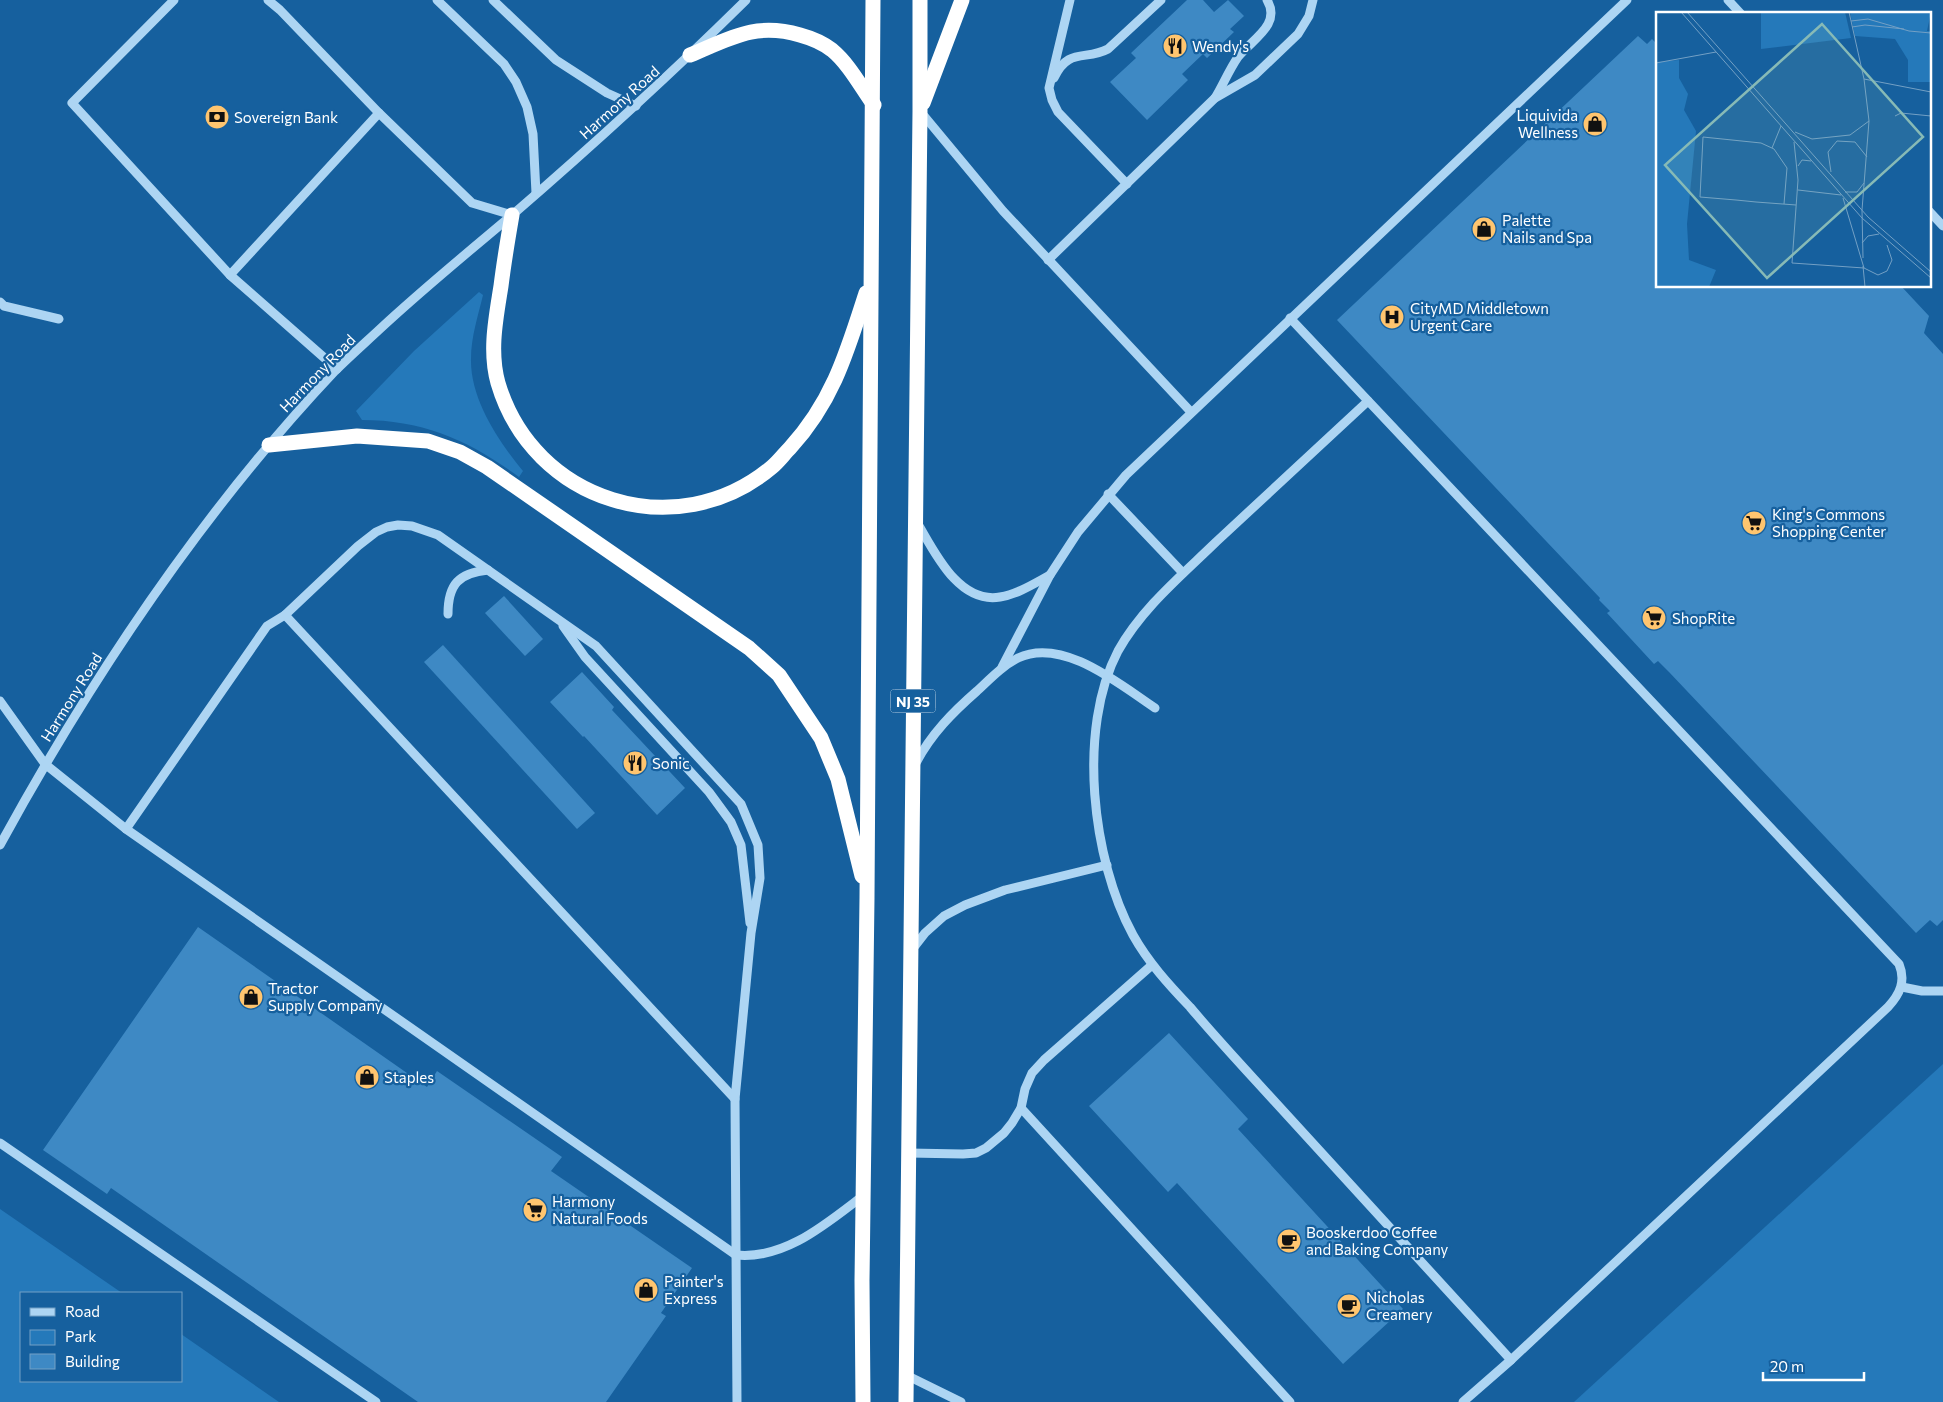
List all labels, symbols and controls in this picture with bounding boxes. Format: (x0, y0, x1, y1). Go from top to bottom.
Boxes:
inset map (1656, 12, 1930, 288)
restaurant icon: Wendy's (1162, 33, 1188, 59)
place label: Wendy's (1192, 37, 1249, 55)
street label: Harmony Road (575, 61, 663, 143)
bank icon: Sovereign Bank (204, 104, 230, 130)
place label: Liquivida Wellness (1517, 106, 1578, 141)
place label: Sovereign Bank (234, 108, 338, 126)
shop icon: Liquivida Wellness (1582, 111, 1608, 137)
place label: Palette Nails and Spa (1502, 211, 1592, 246)
shop icon: Palette Nails and Spa (1471, 216, 1497, 242)
place label: CityMD Middletown Urgent Care (1410, 299, 1549, 334)
hospital icon: CityMD Middletown Urgent Care (1379, 304, 1405, 330)
street label: Harmony Road (275, 330, 359, 416)
place label: King's Commons Shopping Center (1772, 505, 1886, 540)
supermarket icon: King's Commons Shopping Center (1741, 510, 1767, 536)
supermarket icon: ShopRite (1641, 605, 1667, 631)
place label: ShopRite (1672, 609, 1735, 627)
street label: Harmony Road (37, 649, 105, 745)
road number: NJ 35 (890, 689, 936, 712)
restaurant icon: Sonic (622, 750, 648, 776)
place label: Sonic (652, 754, 690, 772)
place label: Tractor Supply Company (268, 979, 383, 1014)
shop icon: Tractor Supply Company (238, 984, 264, 1010)
shop icon: Staples (354, 1064, 380, 1090)
place label: Staples (384, 1068, 434, 1086)
place label: Harmony Natural Foods (552, 1192, 648, 1227)
supermarket icon: Harmony Natural Foods (522, 1197, 548, 1223)
place label: Booskerdoo Coffee and Baking Company (1306, 1223, 1449, 1258)
cafe icon: Booskerdoo Coffee and Baking Company (1276, 1228, 1302, 1254)
place label: Painter's Express (664, 1272, 724, 1307)
shop icon: Painter's Express (633, 1277, 659, 1303)
place label: Nicholas Creamery (1366, 1288, 1433, 1323)
legend (20, 1292, 182, 1382)
cafe icon: Nicholas Creamery (1336, 1293, 1362, 1319)
text: Road (65, 1302, 100, 1320)
text: Park (65, 1327, 96, 1345)
scale bar (1763, 1350, 1864, 1382)
text: Building (65, 1352, 120, 1370)
text: 20 m (1770, 1357, 1804, 1375)

